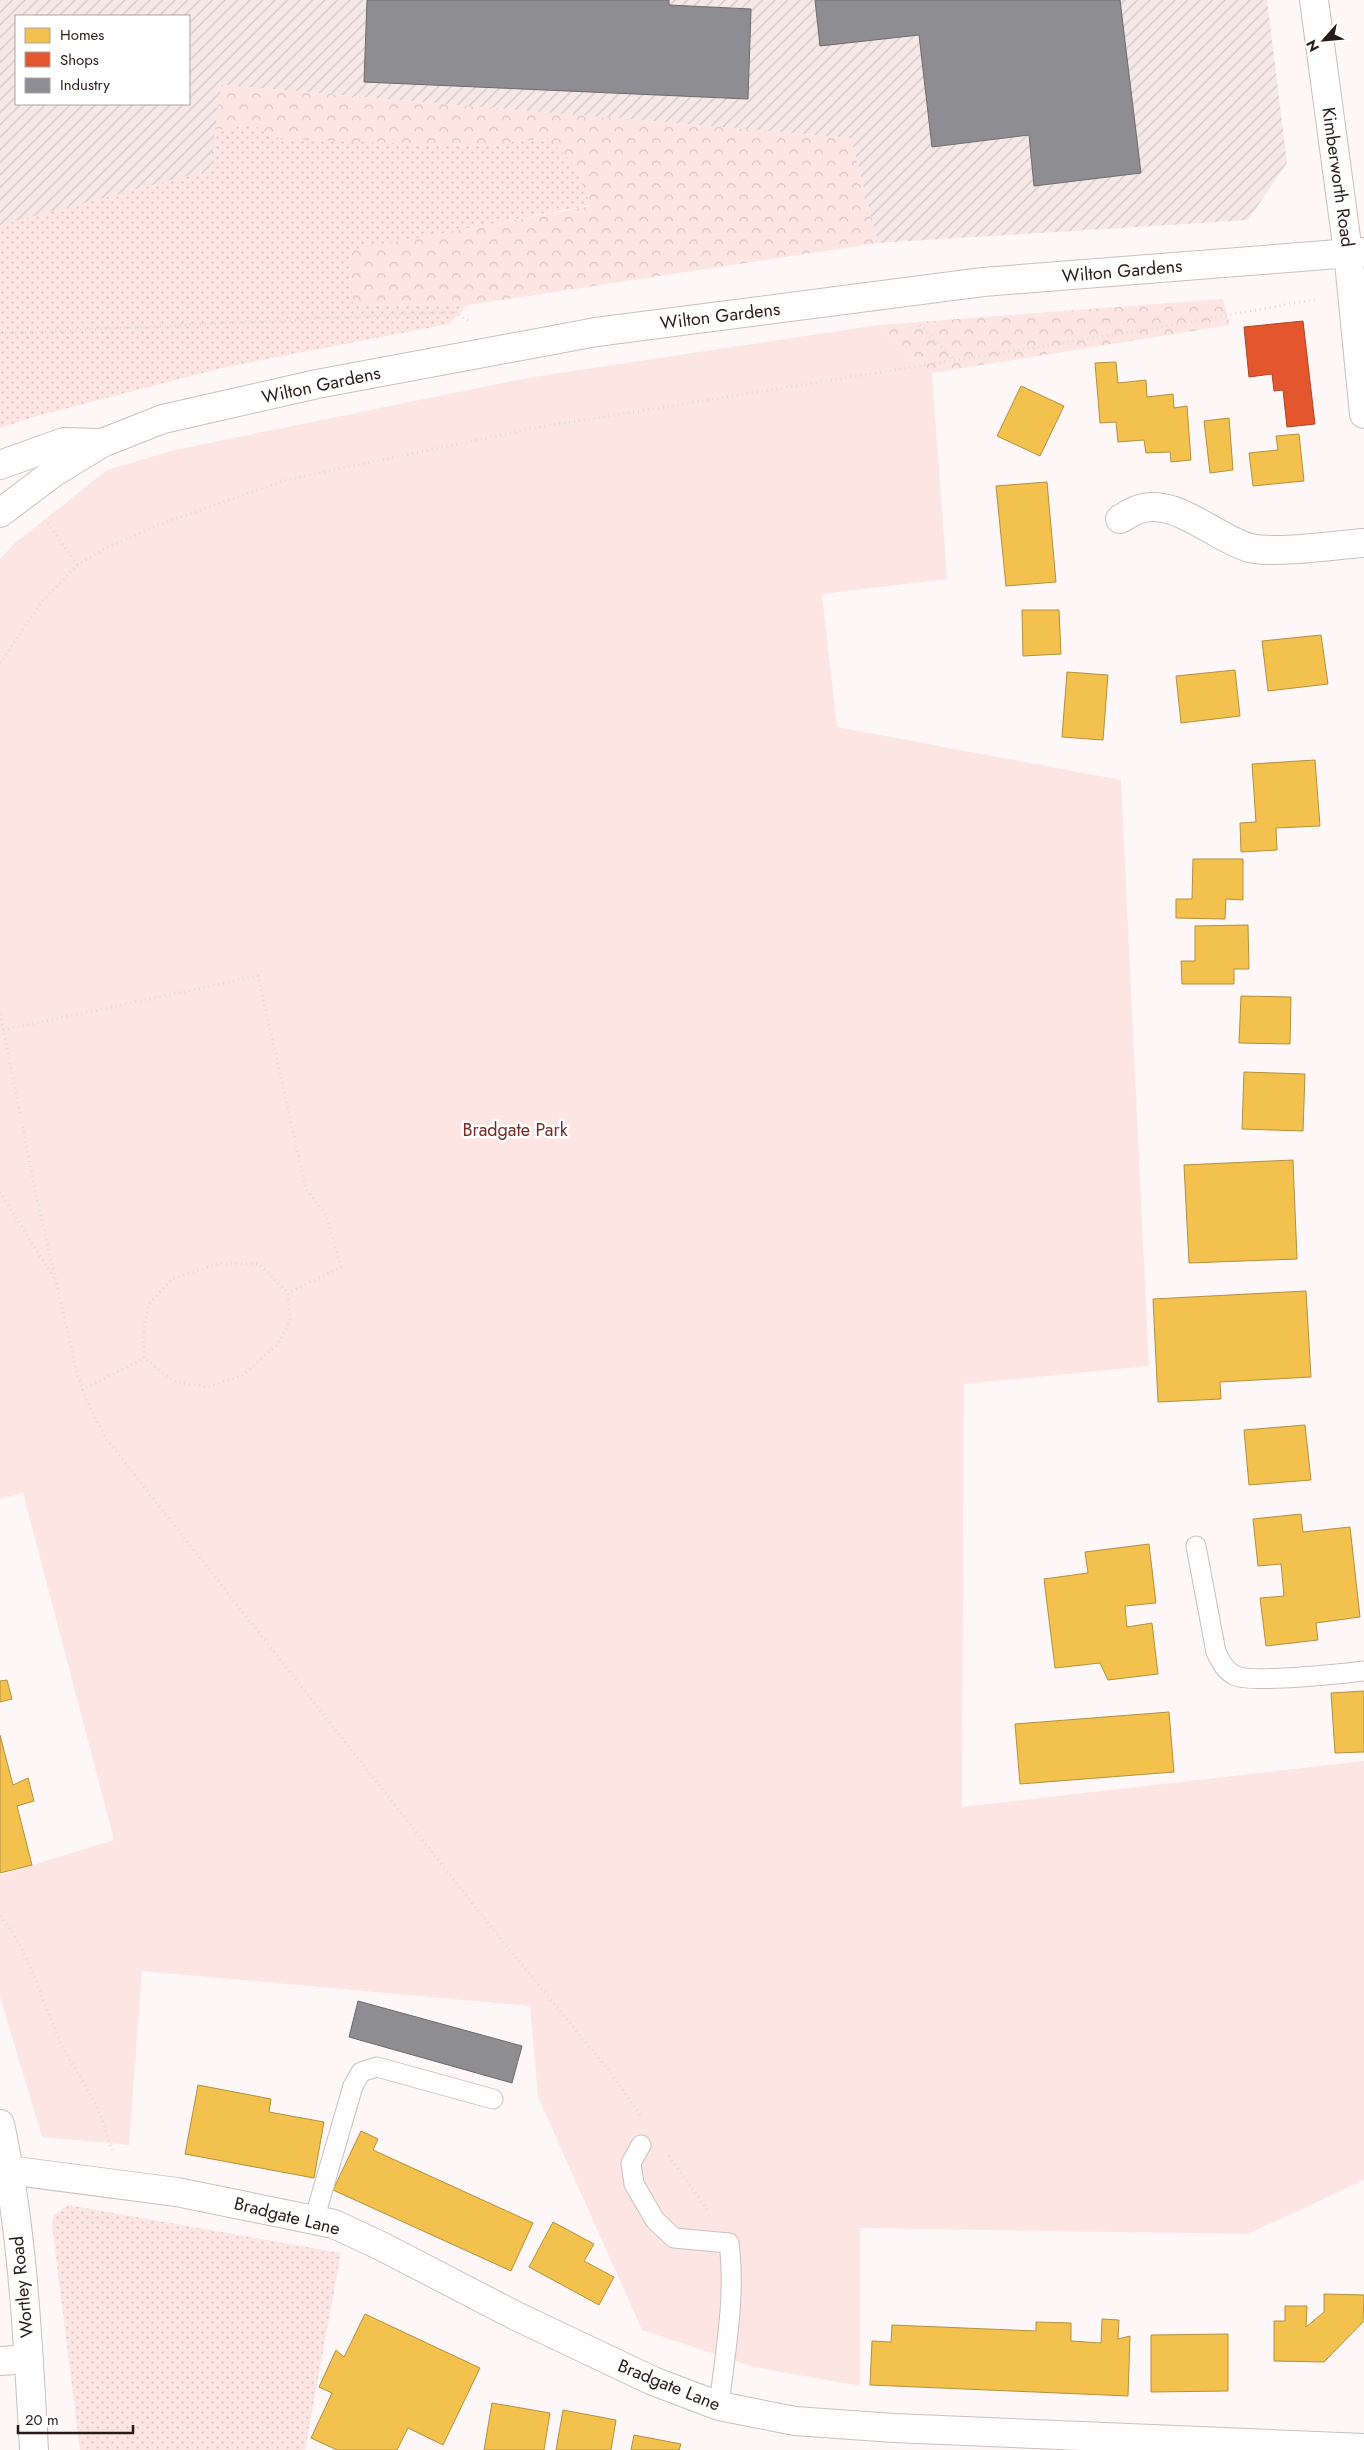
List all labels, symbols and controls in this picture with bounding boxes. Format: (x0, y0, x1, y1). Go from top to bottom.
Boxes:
legend (15, 15, 190, 105)
north arrow (1299, 15, 1349, 65)
text: Homes (60, 24, 104, 46)
text: N (1301, 36, 1324, 55)
text: Shops (60, 49, 99, 71)
text: Industry (60, 74, 110, 96)
street label: Kimberworth Road (1315, 105, 1361, 249)
street label: Wilton Gardens (1061, 253, 1183, 289)
street label: Wilton Gardens (659, 296, 781, 336)
street label: Wilton Gardens (259, 360, 383, 410)
park label: Bradgate Park (462, 1117, 568, 1143)
street label: Bradgate Lane (231, 2190, 343, 2242)
street label: Wortley Road (4, 2235, 40, 2339)
street label: Bradgate Lane (614, 2353, 724, 2417)
scale bar (18, 2402, 132, 2434)
text: 20 m (25, 2409, 59, 2431)

